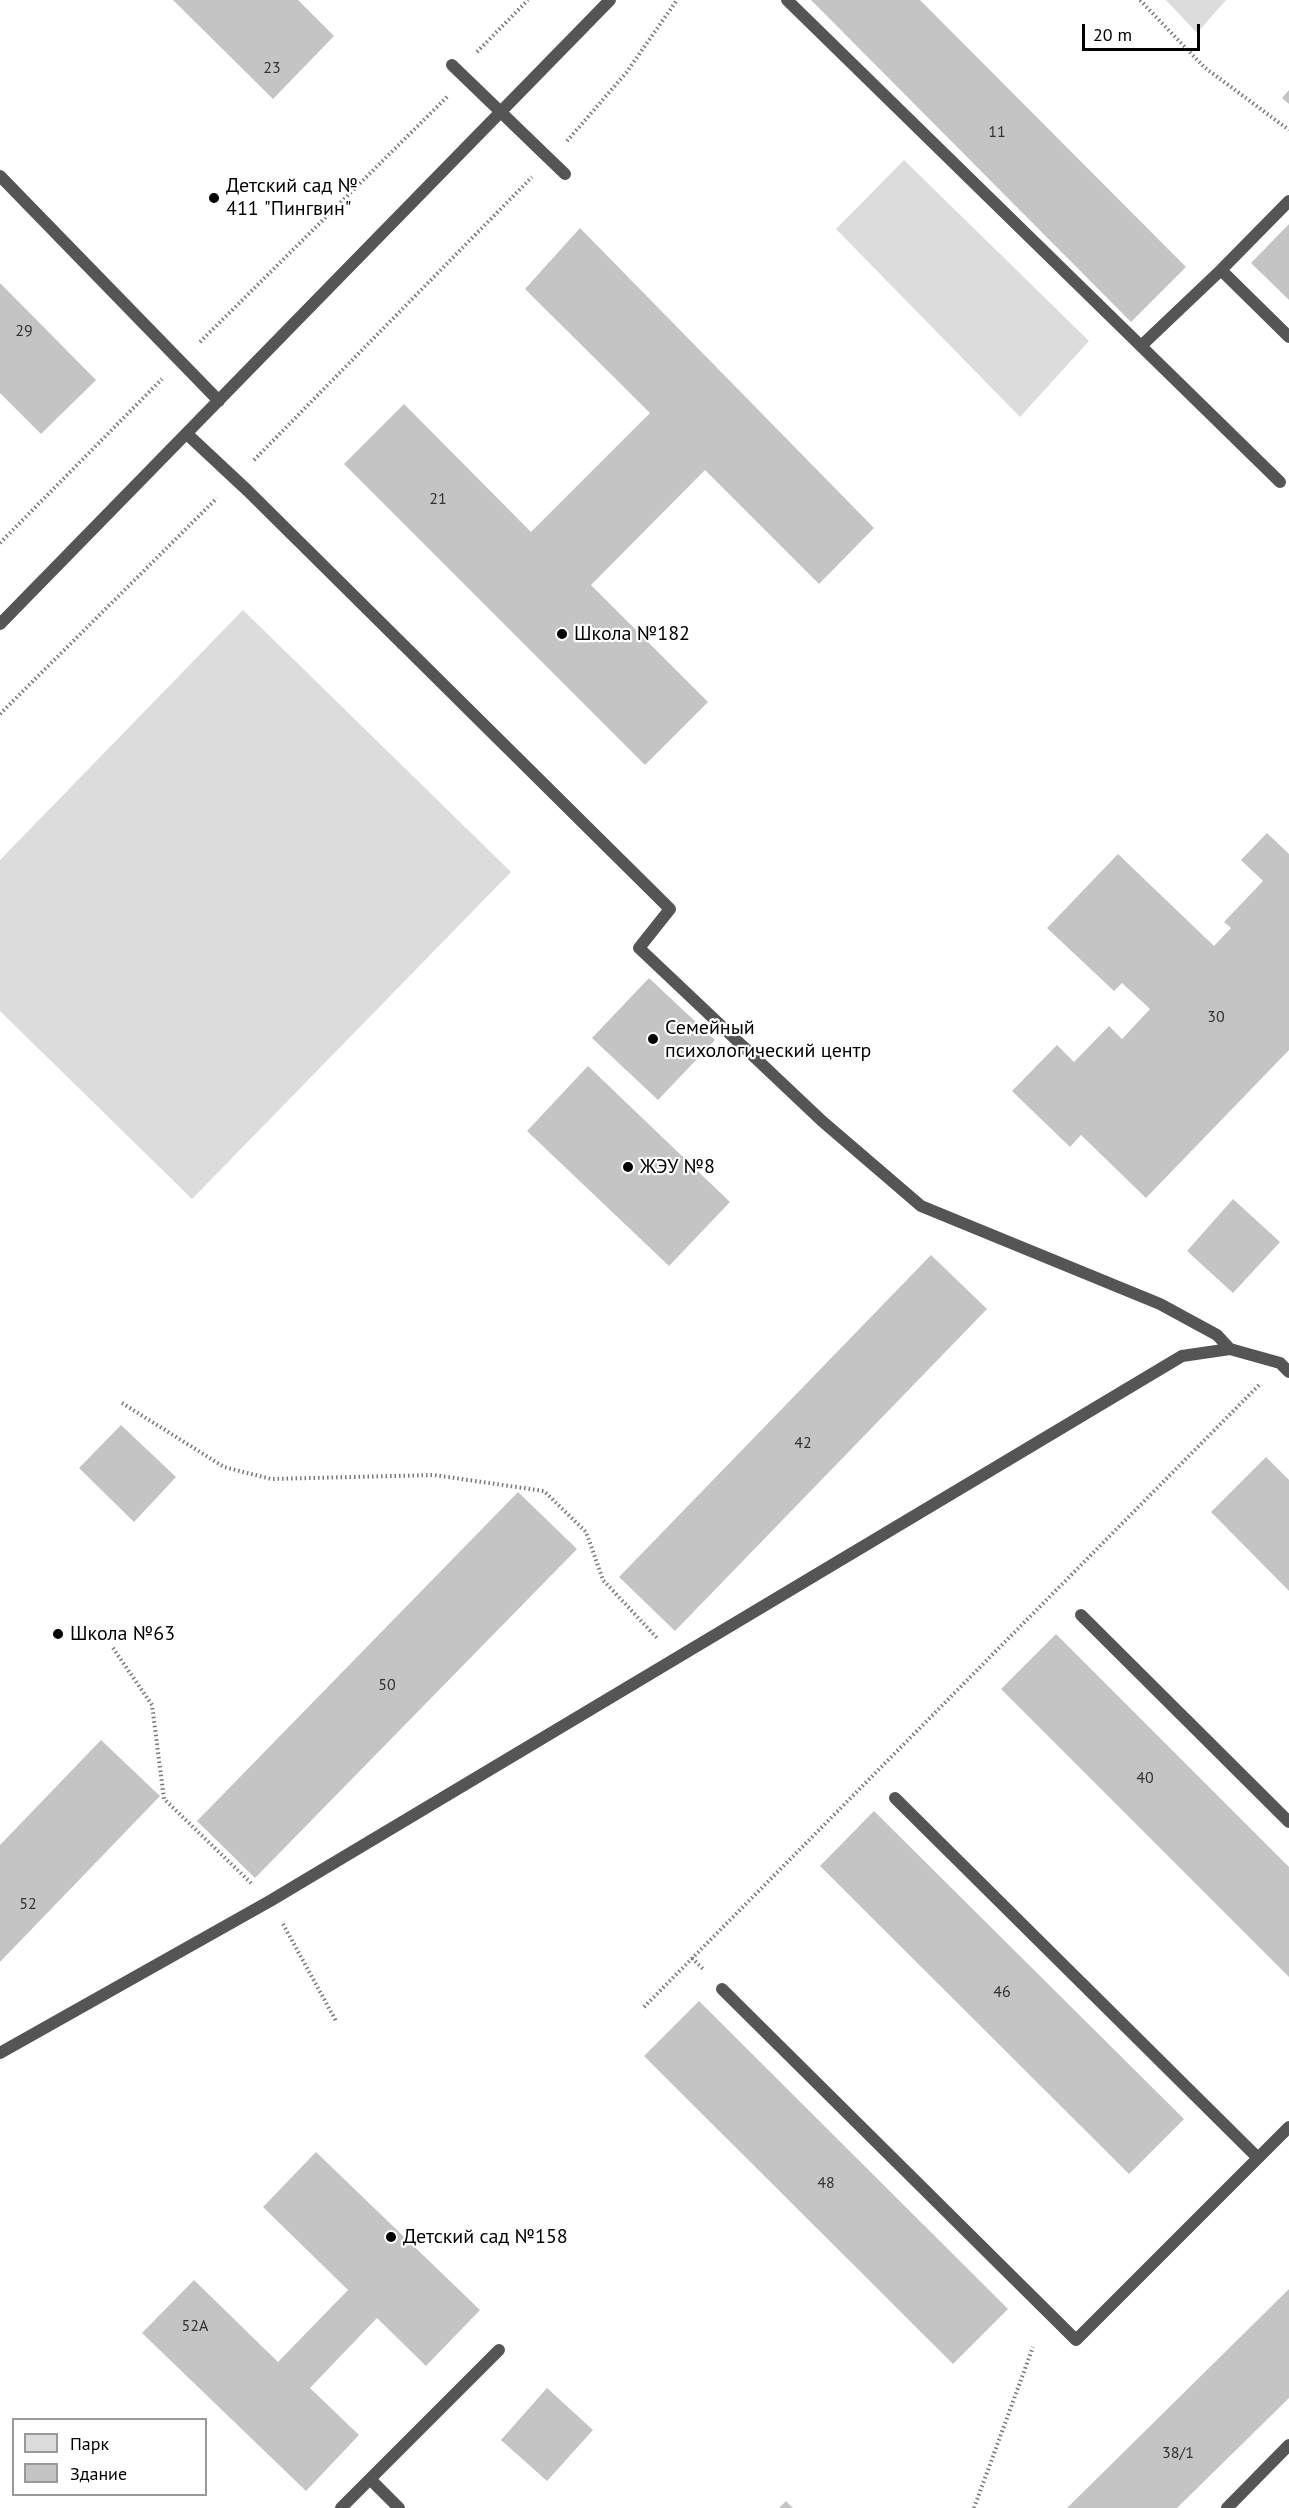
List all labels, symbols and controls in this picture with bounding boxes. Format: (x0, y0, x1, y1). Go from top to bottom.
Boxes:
scale bar (1085, 12, 1204, 50)
text: 20 m (1093, 23, 1132, 46)
house number: 23 (263, 58, 281, 78)
house number: 11 (988, 122, 1006, 142)
place label: Детский сад № 411 "Пингвин" (226, 174, 358, 221)
marker: Детский сад № 411 "Пингвин" (207, 191, 221, 205)
house number: 29 (15, 321, 33, 341)
house number: 21 (429, 489, 447, 509)
place label: Школа №182 (574, 622, 690, 646)
marker: Школа №182 (555, 627, 569, 641)
house number: 30 (1207, 1007, 1225, 1027)
place label: Семейный психологический центр (665, 1016, 871, 1063)
marker: Семейный психологический центр (646, 1032, 660, 1046)
place label: ЖЭУ №8 (640, 1155, 715, 1179)
marker: ЖЭУ №8 (621, 1160, 635, 1174)
house number: 42 (794, 1433, 812, 1453)
place label: Школа №63 (70, 1622, 175, 1646)
marker: Школа №63 (51, 1627, 65, 1641)
house number: 50 (378, 1675, 396, 1695)
house number: 40 (1136, 1768, 1154, 1788)
house number: 52 (19, 1894, 37, 1914)
house number: 46 (993, 1982, 1011, 2002)
house number: 48 (817, 2173, 835, 2193)
place label: Детский сад №158 (403, 2225, 568, 2249)
marker: Детский сад №158 (384, 2230, 398, 2244)
house number: 52А (182, 2316, 208, 2336)
legend (12, 2418, 207, 2496)
text: Парк (70, 2432, 109, 2455)
house number: 38/1 (1162, 2443, 1194, 2463)
text: Здание (70, 2462, 127, 2485)

